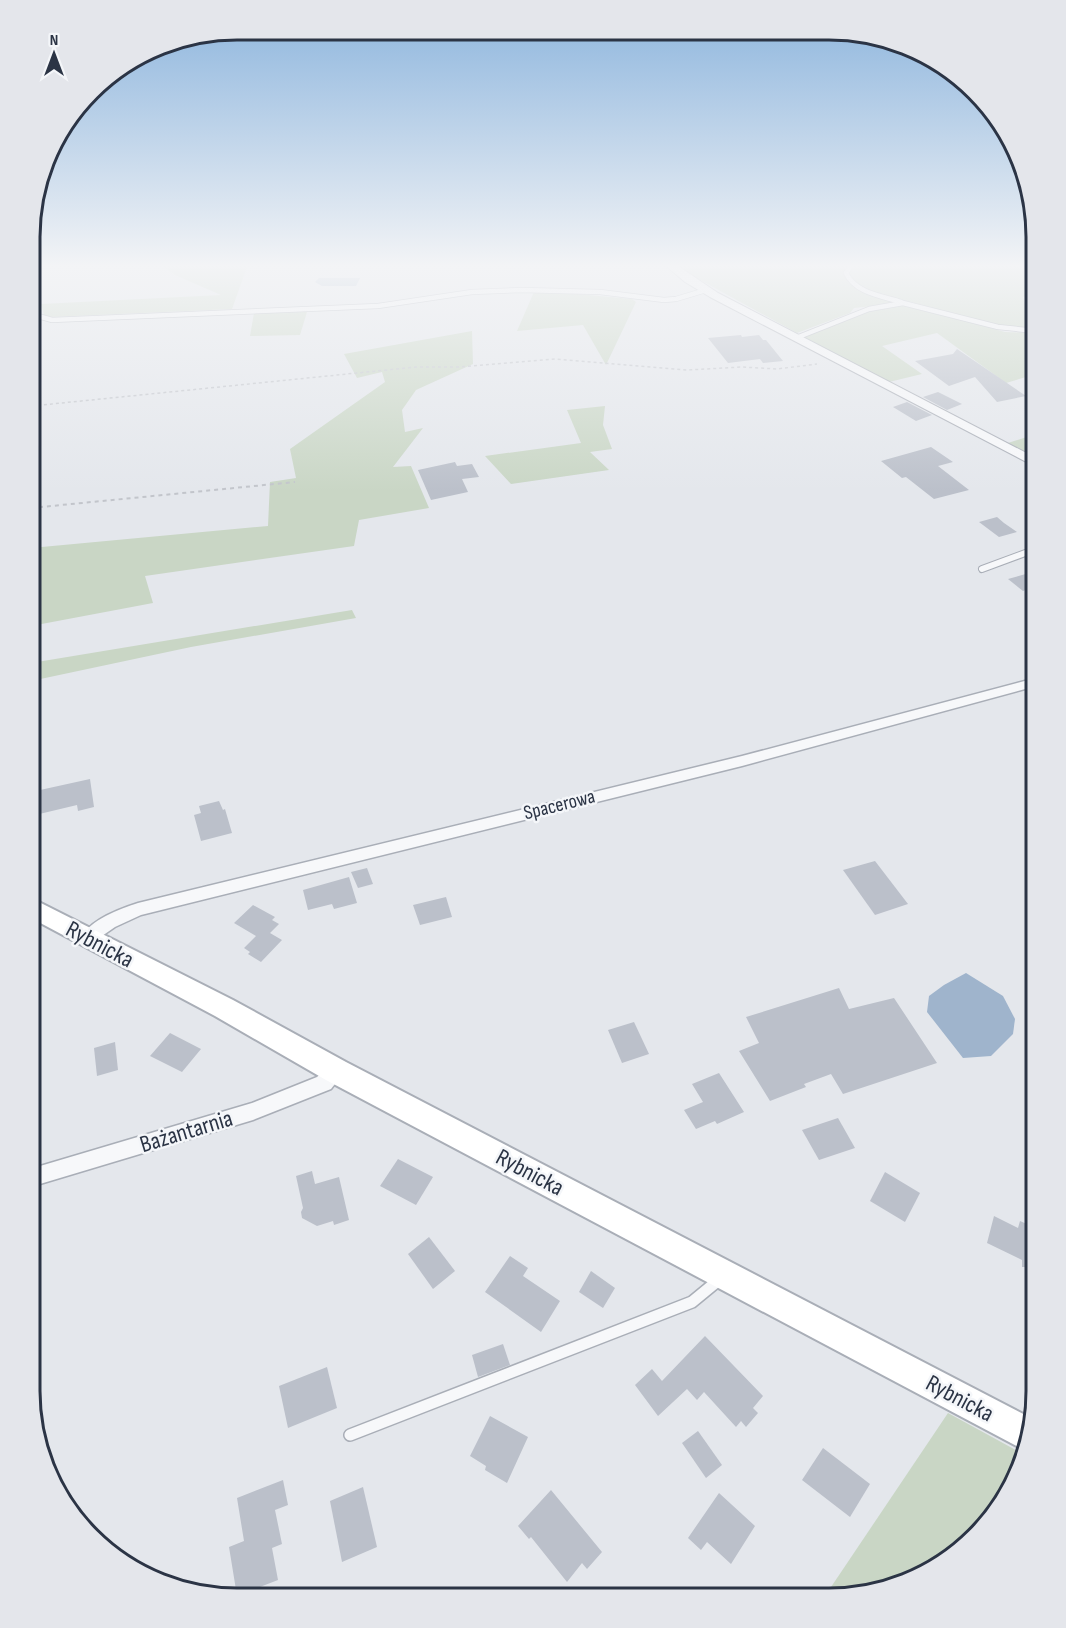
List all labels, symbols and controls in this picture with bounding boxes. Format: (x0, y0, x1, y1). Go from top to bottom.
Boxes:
north arrow (24, 24, 84, 84)
text: N (50, 31, 58, 50)
street label: Spacerowa (521, 785, 597, 825)
street label: Rybnicka (61, 915, 139, 974)
street label: Bażantarnia (136, 1104, 236, 1159)
street label: Rybnicka (491, 1143, 569, 1202)
street label: Rybnicka (921, 1369, 999, 1428)

